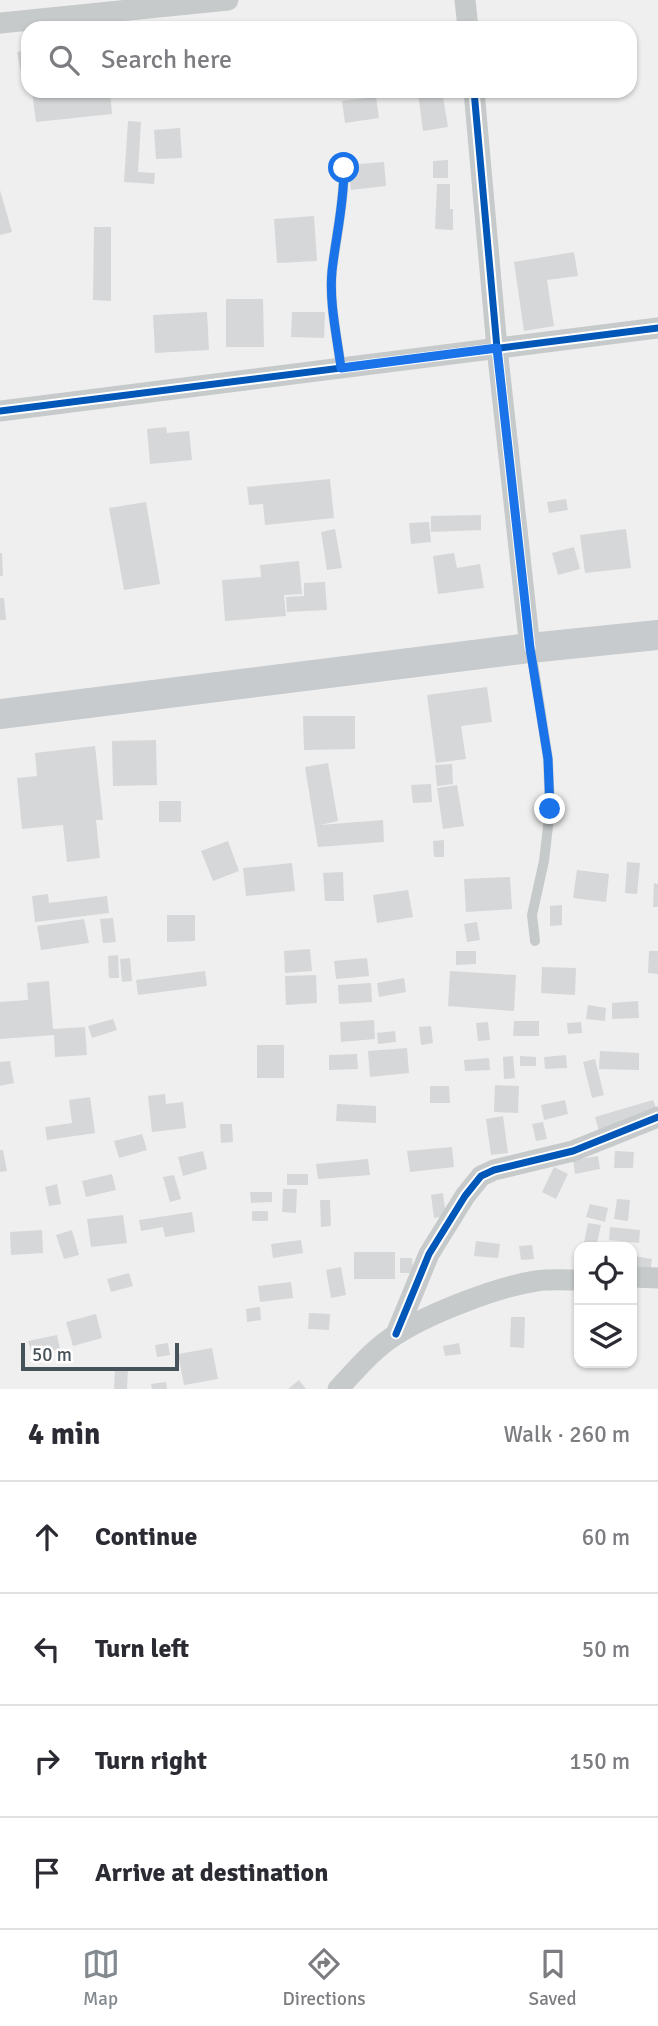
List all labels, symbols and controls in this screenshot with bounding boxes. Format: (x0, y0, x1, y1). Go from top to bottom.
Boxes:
search box (21, 21, 637, 98)
icon: search (45, 41, 83, 79)
text: Search here (101, 44, 232, 76)
route start (328, 152, 359, 183)
route end (534, 793, 565, 824)
map controls (574, 1242, 637, 1368)
button: locate (574, 1242, 637, 1305)
button: layers (574, 1305, 637, 1368)
scale bar (21, 1340, 178, 1372)
text: 50 m (32, 1343, 72, 1367)
text: 4 min (28, 1416, 100, 1453)
text: Walk · 260 m (504, 1420, 630, 1449)
icon: ahead (28, 1518, 66, 1556)
text: Continue (95, 1521, 197, 1553)
text: 60 m (582, 1523, 630, 1552)
icon: left (28, 1630, 66, 1668)
text: Turn left (95, 1633, 189, 1665)
text: 50 m (582, 1635, 630, 1664)
icon: right (28, 1742, 66, 1780)
text: Turn right (95, 1745, 207, 1777)
text: 150 m (569, 1747, 630, 1776)
icon: arrive (28, 1854, 66, 1892)
text: Arrive at destination (95, 1857, 328, 1889)
tab: Map (82, 1945, 120, 2011)
tab: Directions (283, 1945, 366, 2011)
tab: Saved (529, 1945, 576, 2011)

